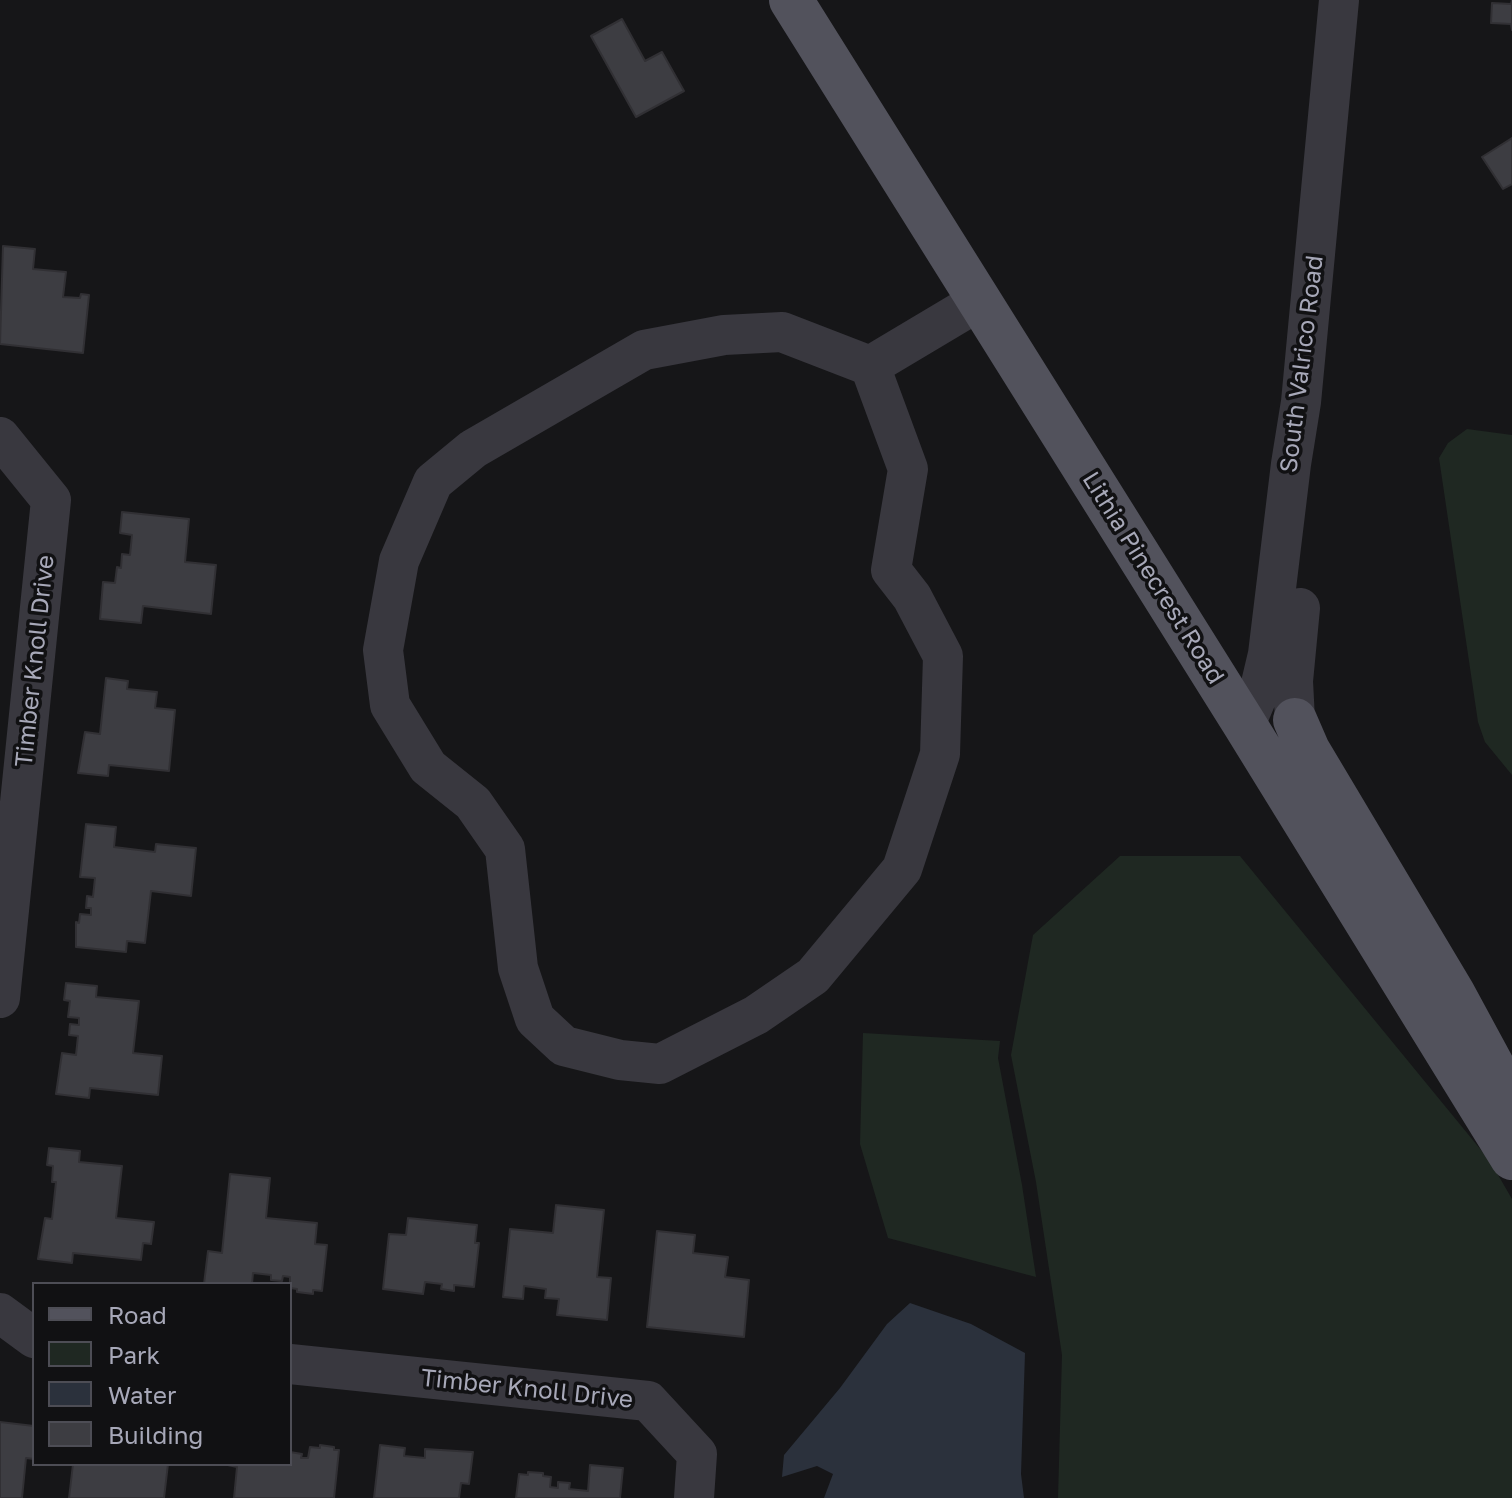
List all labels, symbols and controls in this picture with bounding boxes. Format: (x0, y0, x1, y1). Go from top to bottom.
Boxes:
street label: South Valrico Road (1274, 254, 1330, 474)
street label: Lithia Pinecrest Road (1076, 467, 1230, 689)
street label: Timber Knoll Drive (10, 554, 60, 768)
legend (32, 1282, 292, 1466)
text: Road (108, 1300, 167, 1329)
text: Park (108, 1340, 160, 1369)
street label: Timber Knoll Drive (420, 1364, 634, 1414)
text: Water (108, 1380, 176, 1409)
text: Building (108, 1420, 203, 1449)

